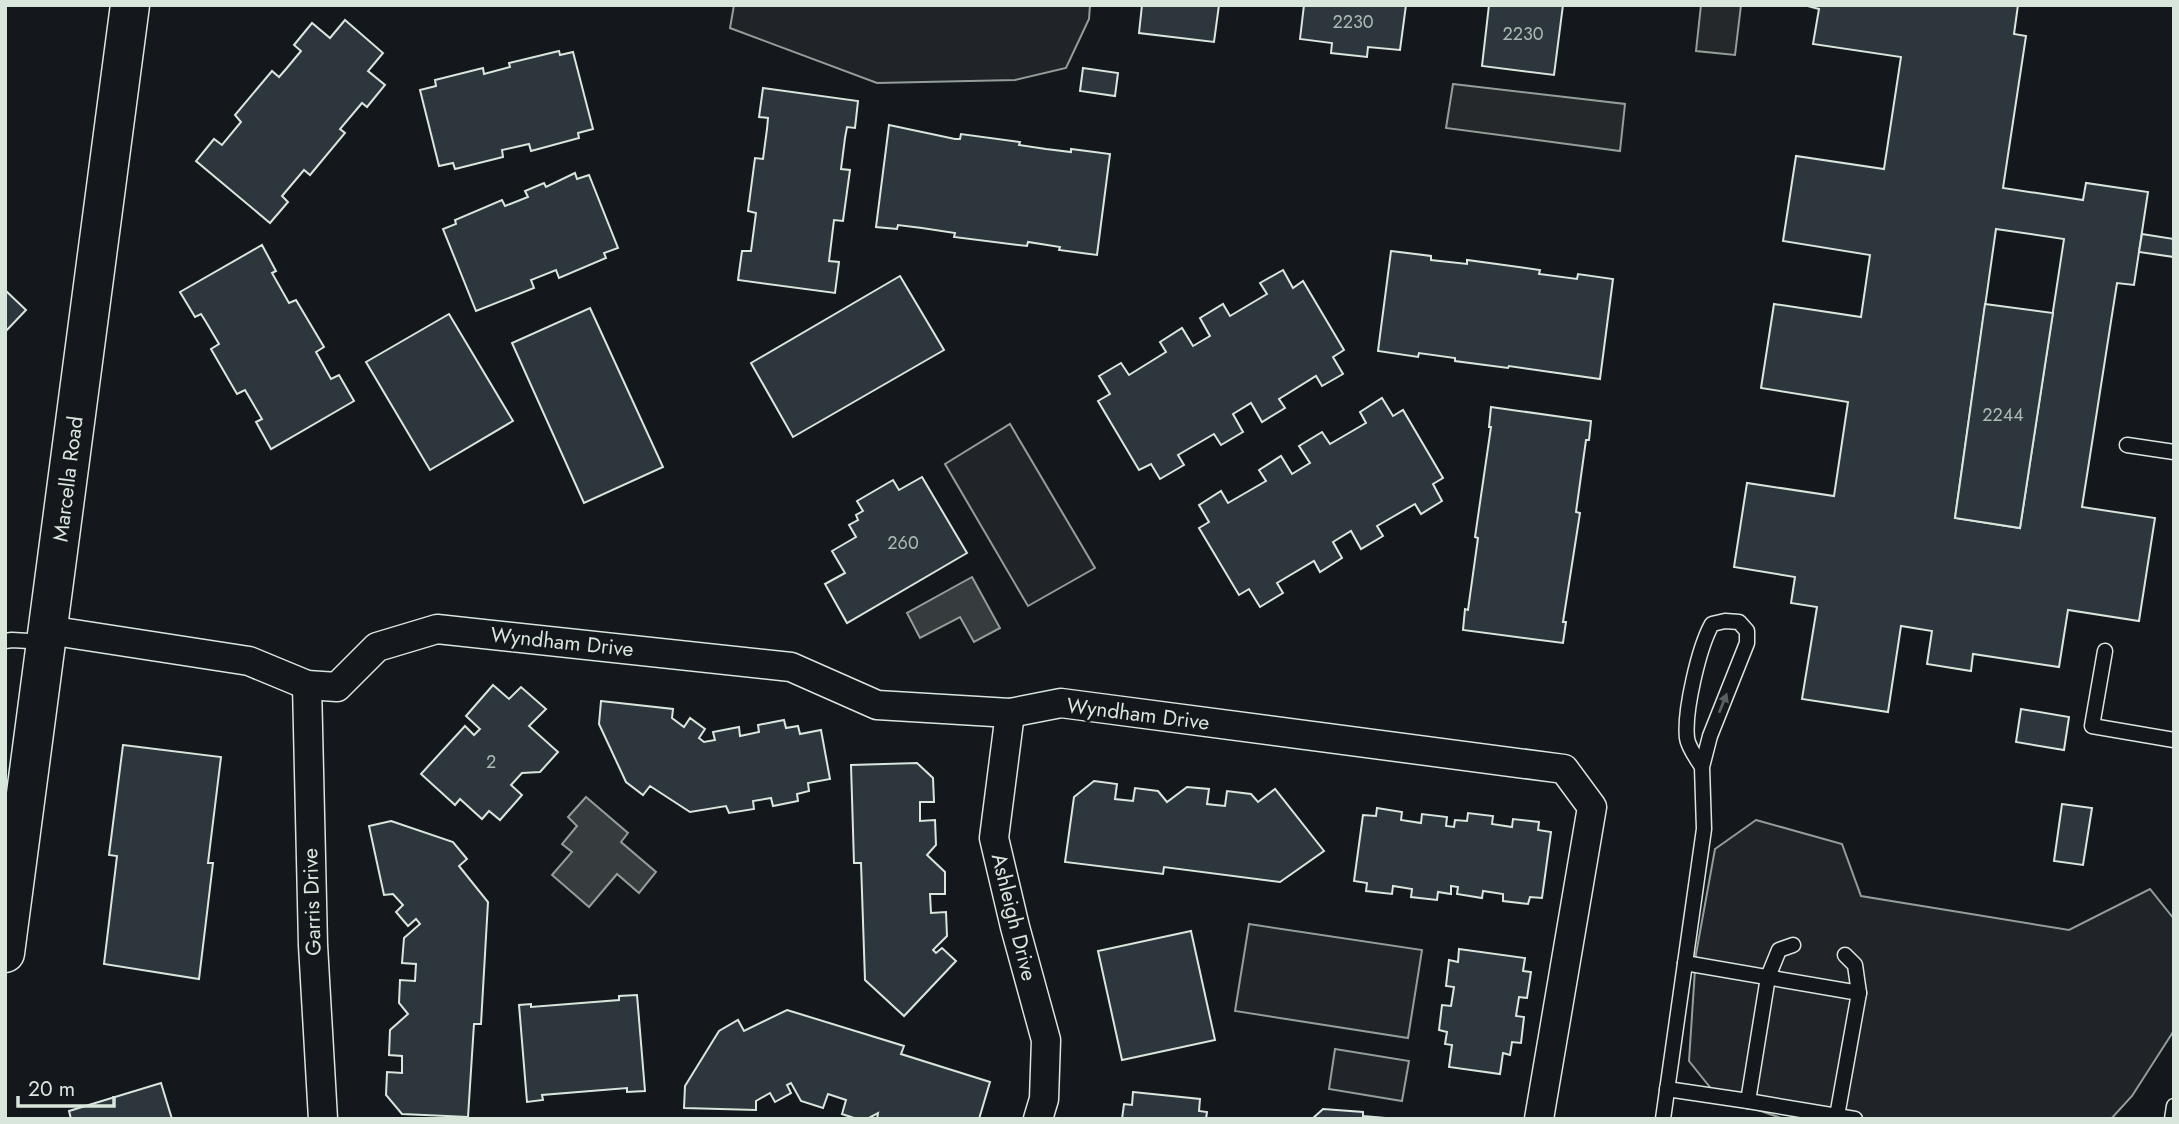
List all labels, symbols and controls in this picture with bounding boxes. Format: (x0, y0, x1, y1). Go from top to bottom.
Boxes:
house number: 2230 (1332, 9, 1374, 35)
house number: 2230 (1502, 21, 1544, 47)
house number: 2244 (1982, 402, 2024, 428)
street label: Marcella Road (45, 415, 91, 543)
house number: 260 (887, 530, 919, 556)
street label: Wyndham Drive (489, 620, 635, 664)
street label: Wyndham Drive (1065, 690, 1211, 738)
one-way arrow (1718, 692, 1729, 713)
house number: 2 (486, 749, 496, 775)
street label: Garris Drive (295, 847, 329, 956)
street label: Ashleigh Drive (984, 850, 1044, 984)
scale bar (18, 1064, 114, 1108)
text: 20 m (28, 1074, 75, 1104)

